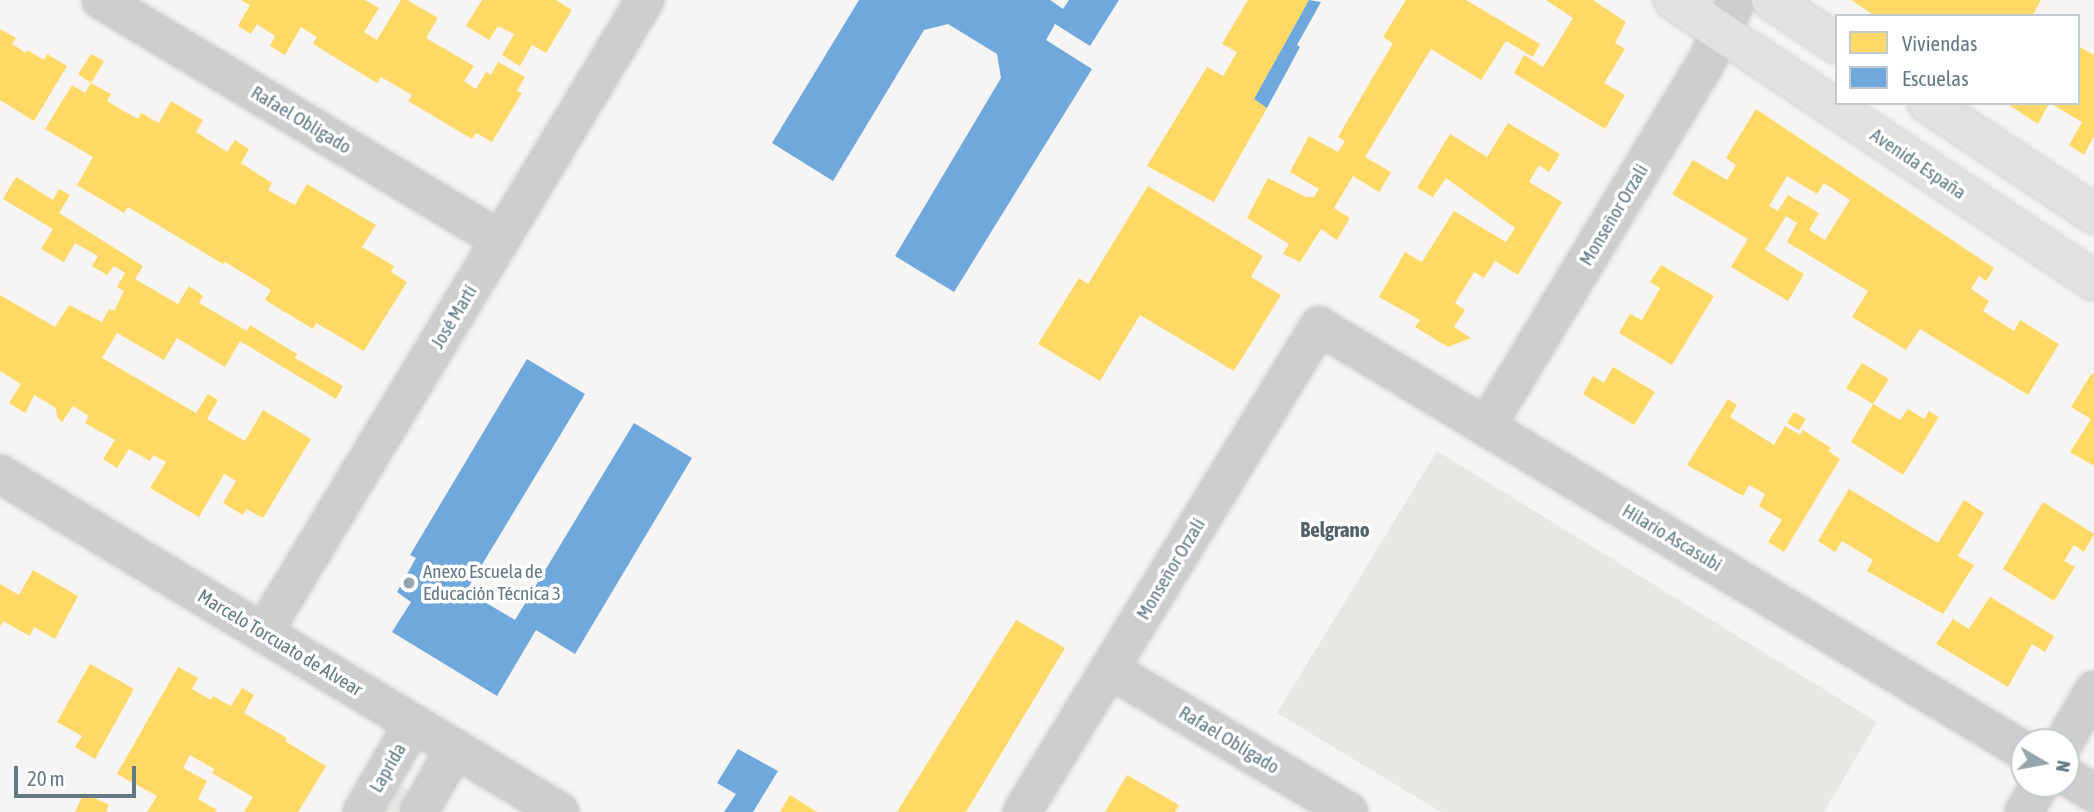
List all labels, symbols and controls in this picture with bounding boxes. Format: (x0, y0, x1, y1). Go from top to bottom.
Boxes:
legend (1835, 14, 2080, 105)
text: Viviendas (1902, 31, 1977, 55)
text: Escuelas (1902, 66, 1969, 90)
street label: Rafael Obligado (247, 81, 355, 159)
street label: Avenida España (1866, 124, 1970, 204)
street label: Monseñor Orzali (1575, 160, 1653, 270)
street label: José Martí (426, 281, 482, 353)
street label: Hilario Ascasubi (1618, 499, 1726, 577)
street label: Monseñor Orzali (1132, 514, 1210, 624)
district label: Belgrano (1300, 516, 1370, 542)
place label: Anexo Escuela de Educación Técnica 3 (423, 561, 561, 605)
marker: Anexo Escuela de Educación Técnica 3 (401, 575, 417, 591)
street label: Marcelo Torcuato de Alvear (194, 585, 366, 701)
street label: Rafael Obligado (1175, 701, 1283, 779)
north arrow (2010, 728, 2080, 798)
street label: Laprida (365, 739, 411, 797)
scale bar (18, 752, 140, 796)
text: N (2052, 759, 2076, 774)
text: 20 m (27, 766, 65, 790)

